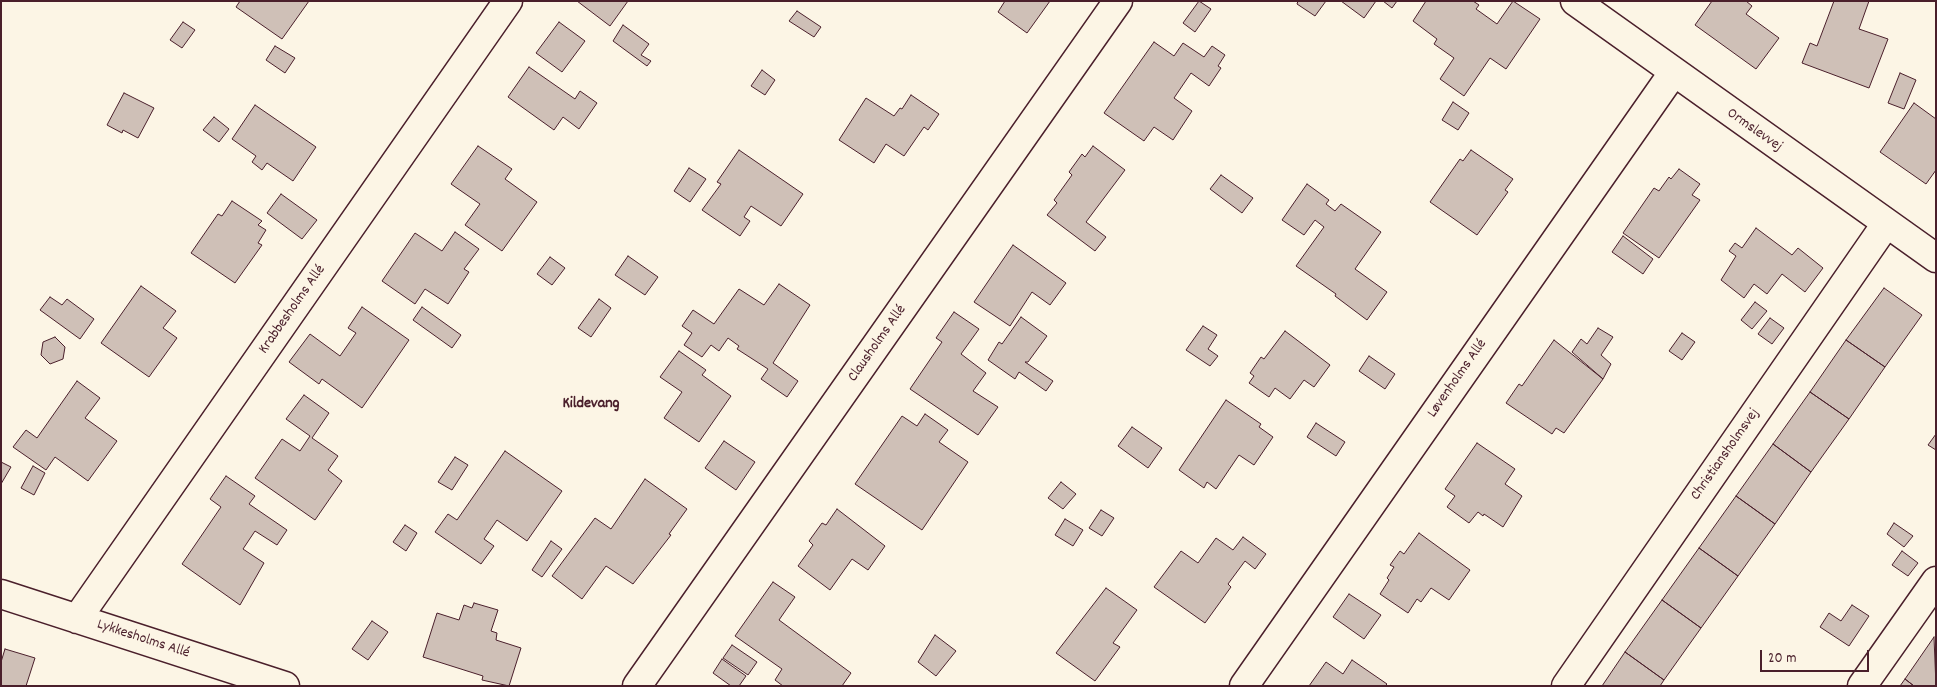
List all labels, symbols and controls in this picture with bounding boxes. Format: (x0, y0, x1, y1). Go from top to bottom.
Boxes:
street label: Ormslevvej (1723, 105, 1785, 157)
street label: Krabbesholms Allé (256, 262, 330, 358)
street label: Clausholms Allé (845, 302, 911, 386)
street label: Løvenholms Allé (1424, 336, 1492, 422)
district label: Kildevang (562, 395, 620, 415)
street label: Christiansholmsvej (1688, 406, 1764, 504)
street label: Lykkesholms Allé (94, 617, 192, 663)
scale bar (1762, 640, 1871, 672)
text: 20 m (1768, 648, 1796, 670)

